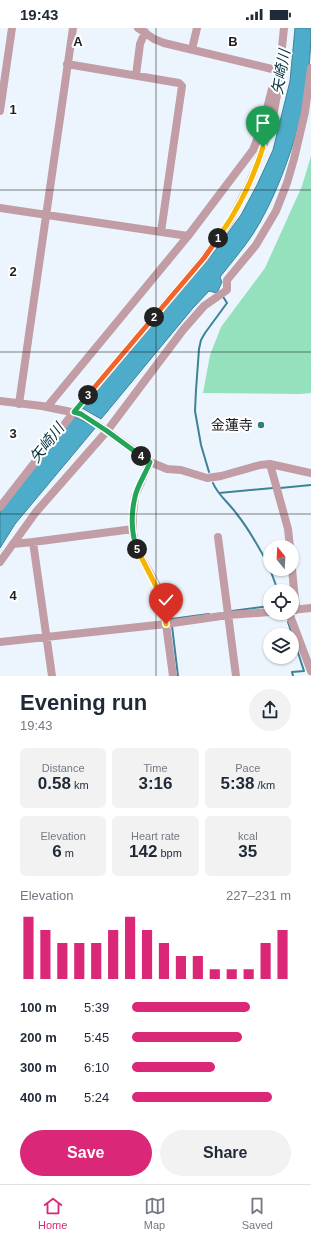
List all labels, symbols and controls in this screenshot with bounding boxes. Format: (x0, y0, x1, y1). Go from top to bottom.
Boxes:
text: 19:43 (20, 6, 58, 23)
text: A (73, 34, 83, 49)
text: B (228, 34, 238, 49)
water label: 矢崎川 (268, 46, 293, 96)
text: 1 (9, 102, 17, 117)
pin (246, 106, 280, 147)
icon: arrive (252, 112, 274, 134)
pin: 1 (208, 228, 228, 248)
text: 1 (215, 232, 221, 244)
text: 2 (9, 264, 17, 279)
pin: 2 (144, 307, 164, 327)
text: 2 (151, 311, 157, 323)
pin: 3 (78, 385, 98, 405)
text: 3 (85, 389, 91, 401)
place label: 金蓮寺 (211, 417, 253, 433)
water label: 矢崎川 (26, 418, 68, 466)
marker: 金蓮寺 (256, 420, 266, 430)
text: 3 (9, 426, 17, 441)
pin: 4 (131, 446, 151, 466)
text: 4 (138, 450, 144, 462)
pin: 5 (127, 539, 147, 559)
north arrow (263, 540, 299, 576)
map controls (263, 540, 299, 664)
text: 5 (134, 543, 140, 555)
pin (149, 583, 183, 624)
button: locate (263, 584, 299, 620)
text: 4 (9, 588, 17, 603)
icon: check (155, 589, 177, 611)
button: layers (263, 628, 299, 664)
button: share (249, 689, 291, 731)
text: Evening run (20, 690, 147, 715)
text: 19:43 (20, 718, 53, 733)
text: Distance (42, 762, 85, 774)
text: Time (143, 762, 168, 774)
text: Pace (235, 762, 260, 774)
text: 0.58 (38, 774, 71, 793)
text: 3:16 (138, 774, 173, 793)
text: 5:38 (220, 774, 254, 793)
text: km (71, 779, 89, 791)
text: /km (254, 779, 275, 791)
text: Elevation (41, 830, 86, 842)
text: Heart rate (131, 830, 180, 842)
text: kcal (238, 830, 258, 842)
text: 6 (52, 842, 62, 861)
text: 142 (129, 842, 157, 861)
text: 35 (238, 842, 257, 861)
text: m (62, 847, 74, 859)
text: bpm (157, 847, 182, 859)
text: Elevation (20, 888, 73, 903)
text: 227–231 m (226, 888, 291, 903)
text: 100 m (20, 1000, 57, 1015)
text: 5:39 (84, 1000, 109, 1015)
text: 200 m (20, 1030, 57, 1045)
text: 5:45 (84, 1030, 109, 1045)
text: 300 m (20, 1060, 57, 1075)
text: 6:10 (84, 1060, 109, 1075)
text: 400 m (20, 1090, 57, 1105)
text: 5:24 (84, 1090, 109, 1105)
button: Save (20, 1130, 152, 1176)
button: Share (160, 1130, 291, 1176)
tab: Home (38, 1195, 67, 1231)
tab: Map (144, 1195, 166, 1231)
tab: Saved (242, 1195, 273, 1231)

